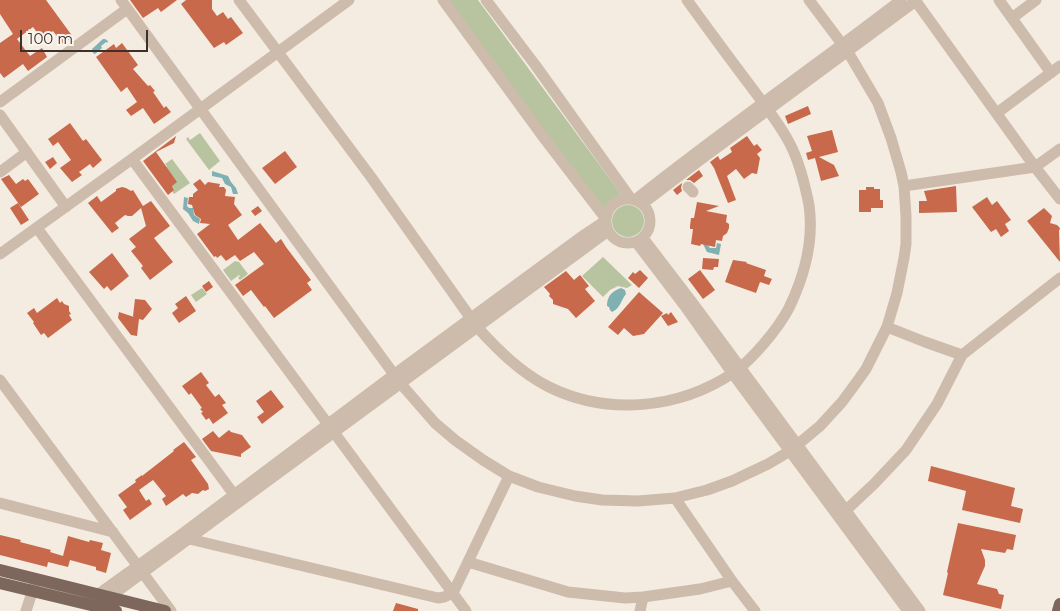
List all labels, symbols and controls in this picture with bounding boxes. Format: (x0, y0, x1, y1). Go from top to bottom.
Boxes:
scale bar (22, 20, 150, 52)
text: 100 m (28, 29, 73, 48)

